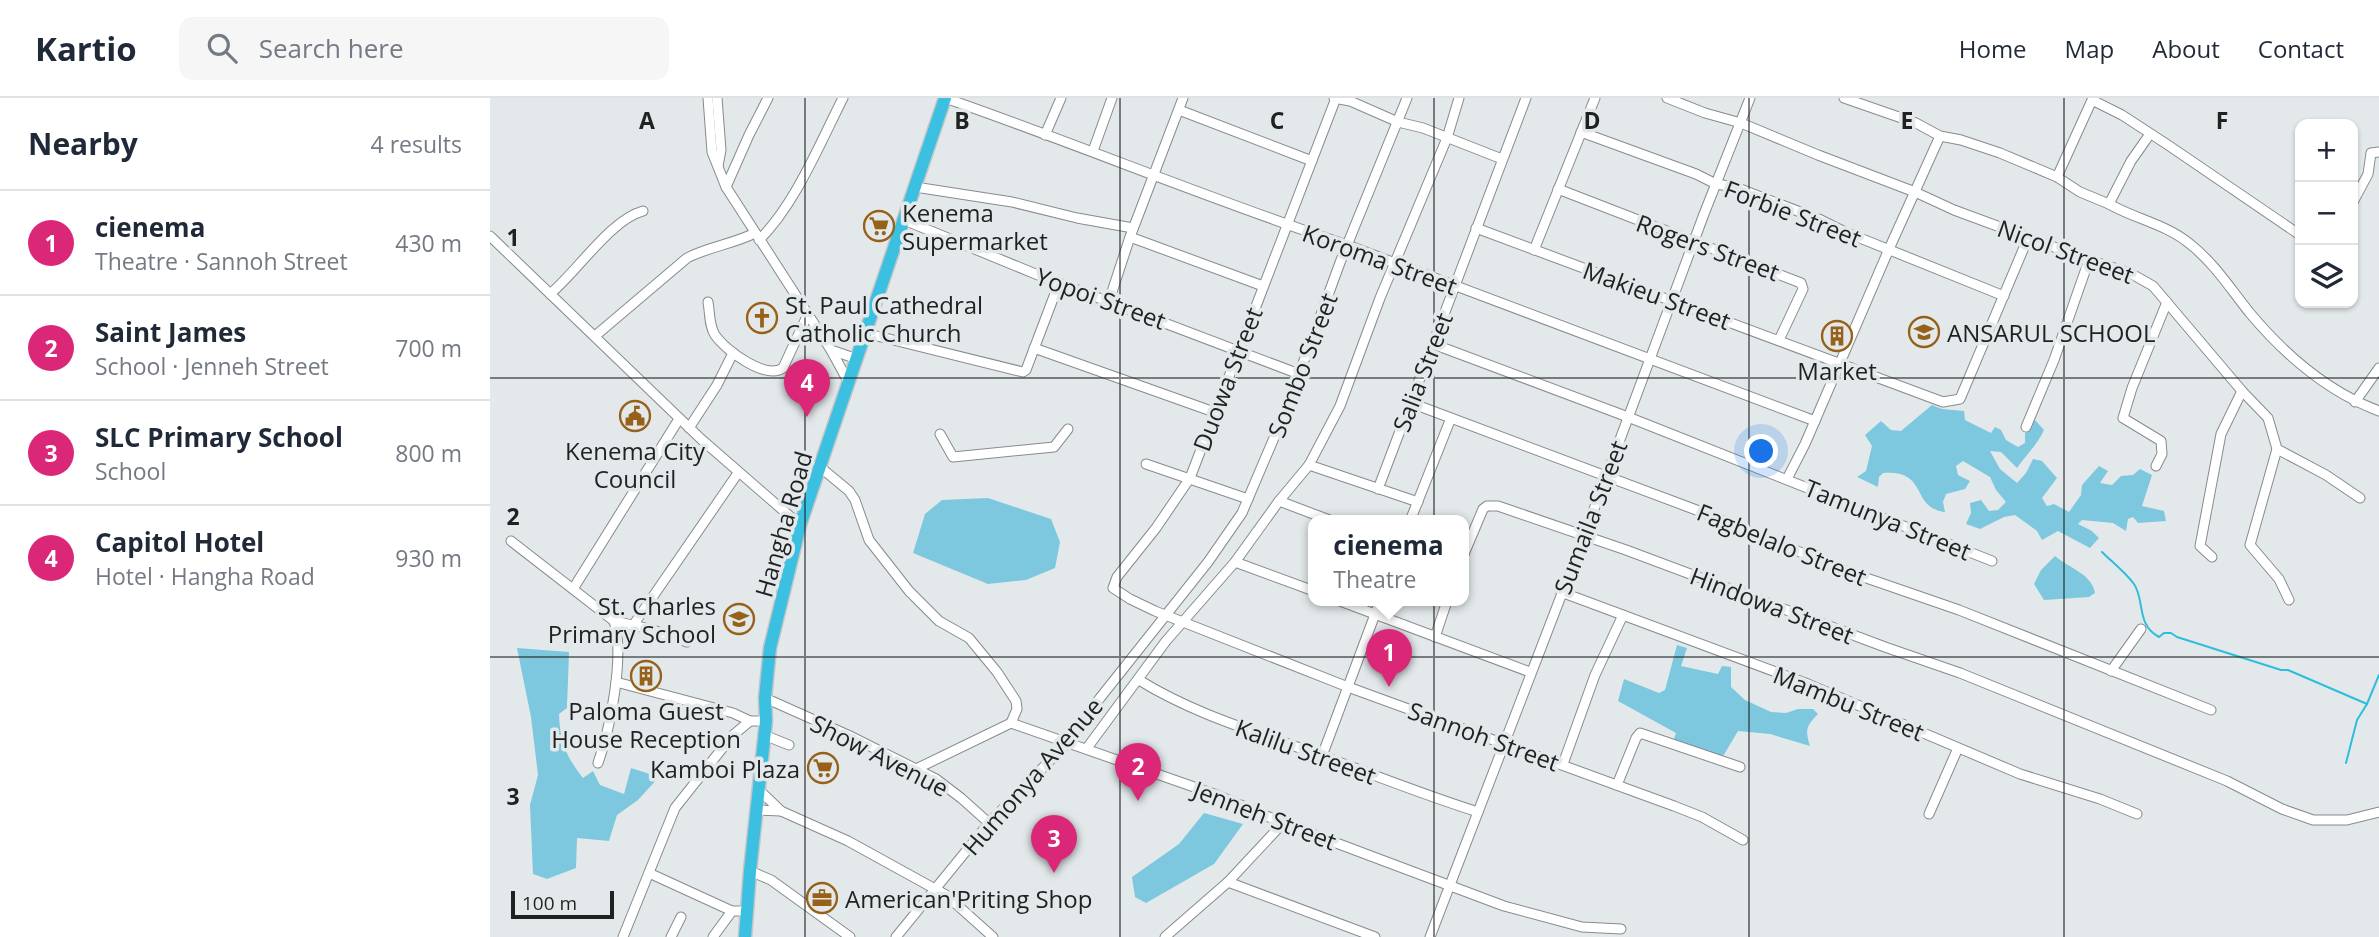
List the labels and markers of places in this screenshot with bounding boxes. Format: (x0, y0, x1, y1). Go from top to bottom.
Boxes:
place label: Kenema Supermarket (902, 196, 1048, 257)
supermarket icon: Kenema Supermarket (862, 209, 896, 243)
place label: St. Paul Cathedral Catholic Church (785, 288, 983, 349)
church icon: St. Paul Cathedral Catholic Church (745, 301, 779, 335)
school or university icon: ANSARUL SCHOOL (1907, 315, 1941, 349)
place label: ANSARUL SCHOOL (1947, 316, 2156, 349)
building icon: Market (1820, 319, 1854, 353)
place label: Market (1797, 354, 1877, 387)
pin: 4 (784, 359, 830, 417)
public building icon: Kenema City Council (618, 399, 652, 433)
place label: Kenema City Council (565, 434, 706, 495)
place label: St. Charles Primary School (548, 589, 716, 650)
school or university icon: St. Charles Primary School (722, 602, 756, 636)
pin: 1 (1366, 629, 1412, 687)
building icon: Paloma Guest House Reception (629, 659, 663, 693)
place label: Paloma Guest House Reception (551, 694, 741, 755)
pin: 2 (1115, 743, 1161, 801)
supermarket icon: Kamboi Plaza (806, 751, 840, 785)
place label: Kamboi Plaza (650, 752, 800, 785)
pin: 3 (1031, 815, 1077, 873)
office icon: American'Priting Shop (805, 881, 839, 915)
place label: American'Priting Shop (845, 882, 1092, 915)

